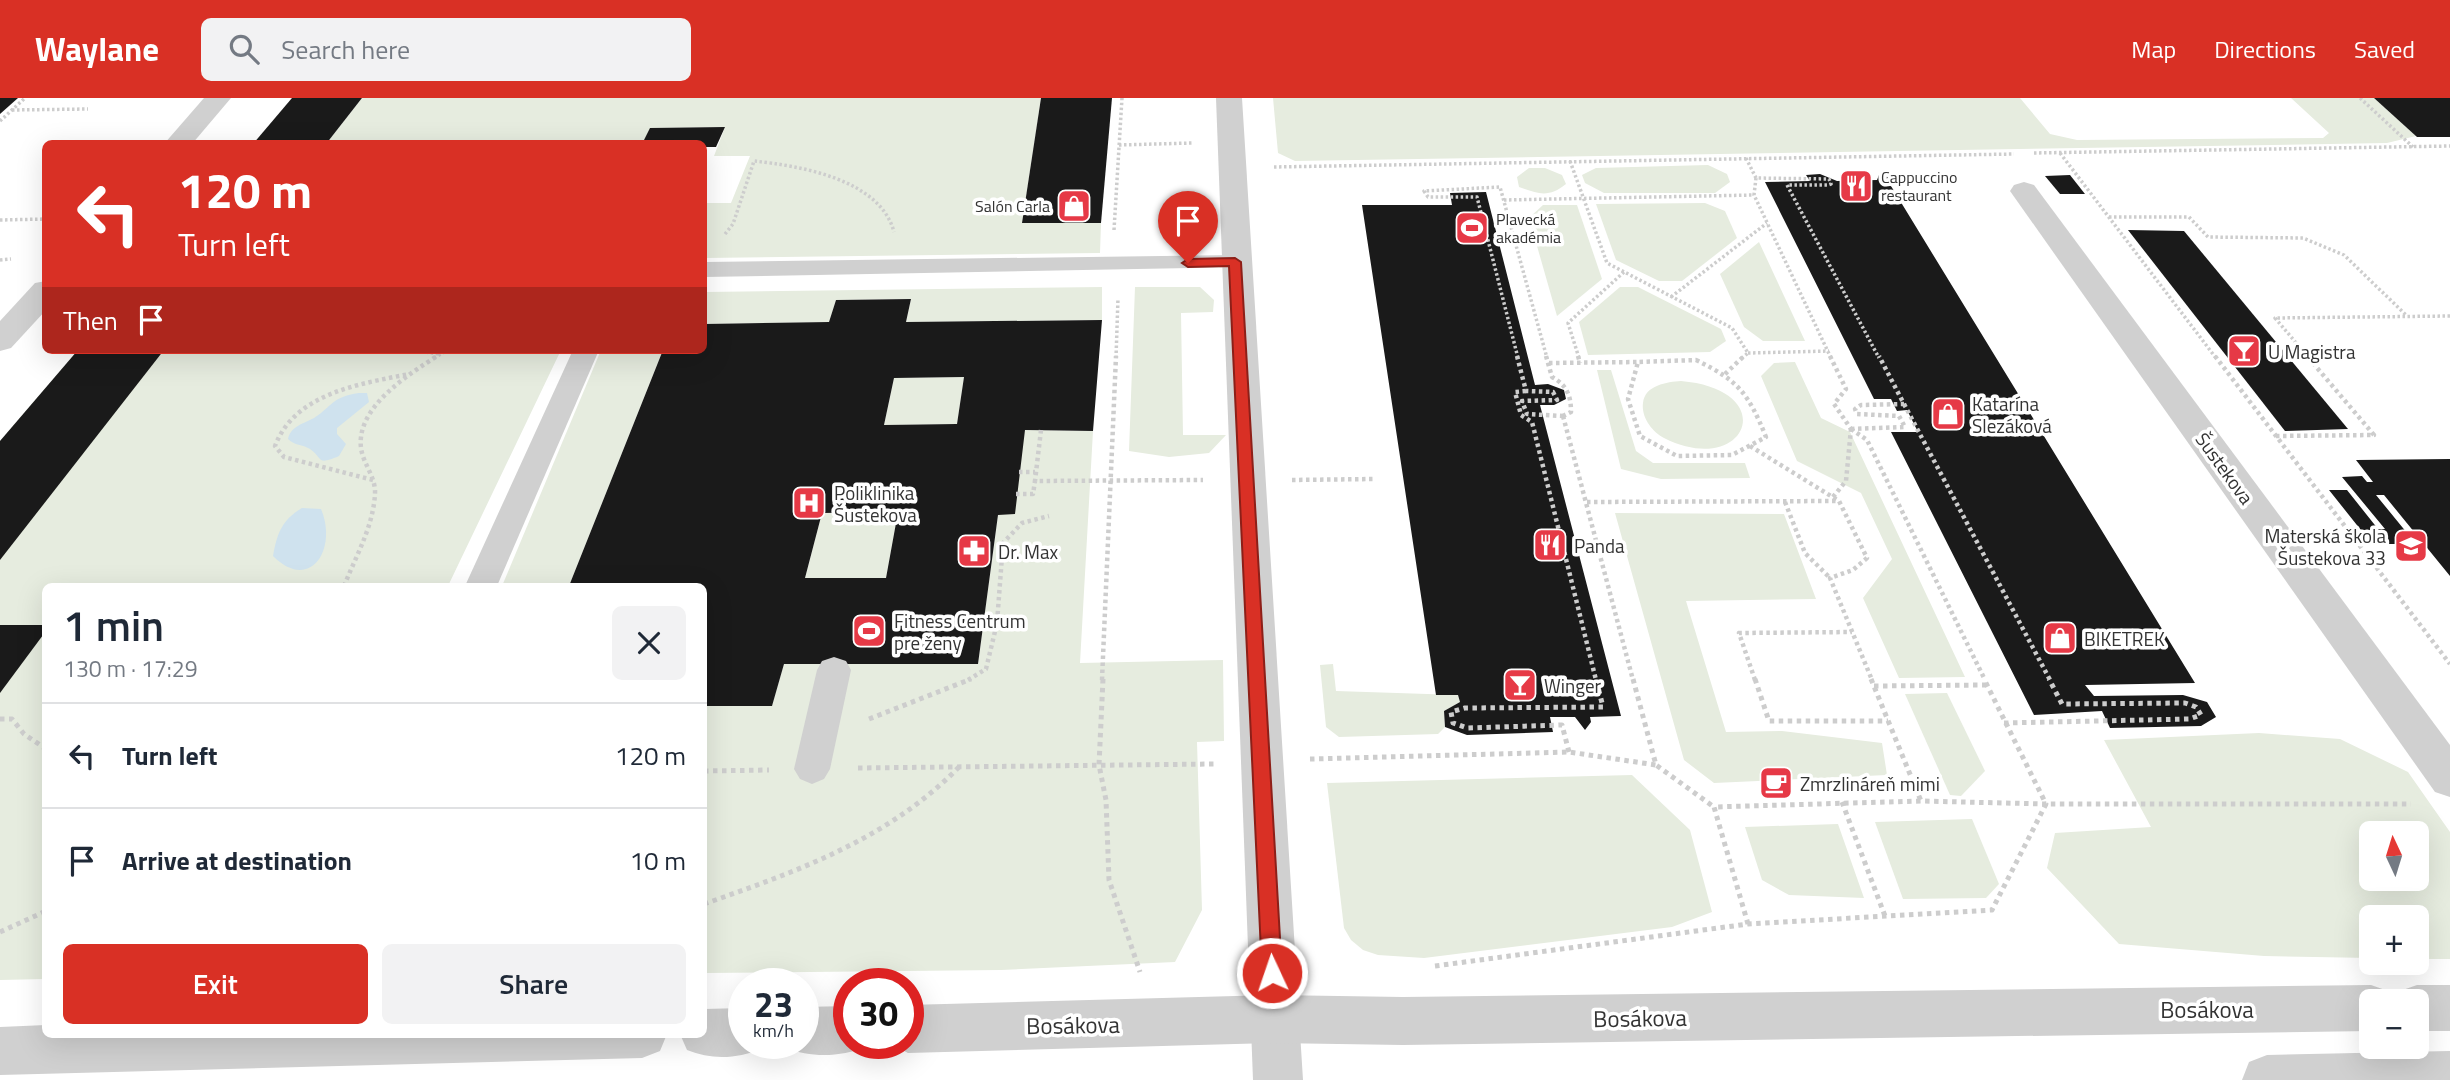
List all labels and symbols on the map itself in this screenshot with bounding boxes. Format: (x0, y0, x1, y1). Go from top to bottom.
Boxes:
place label: Cappuccino restaurant (1881, 165, 1957, 207)
restaurant icon: Cappuccino restaurant (1837, 167, 1875, 205)
shop icon: Salón Carla (1055, 187, 1093, 225)
pin (1158, 191, 1218, 263)
place label: Salón Carla (975, 194, 1050, 218)
place label: Plavecká akadémia (1496, 207, 1561, 249)
sports icon: Plavecká akadémia (1453, 209, 1491, 247)
bar icon: U Magistra (2225, 332, 2263, 370)
place label: U Magistra (2268, 337, 2356, 366)
place label: Katarína Slezáková (1972, 389, 2052, 440)
shop icon: Katarína Slezáková (1929, 395, 1967, 433)
street label: Šustekova (2189, 426, 2261, 510)
place label: Poliklinika Šustekova (834, 478, 917, 529)
hospital icon: Poliklinika Šustekova (790, 484, 828, 522)
place label: Materská škola Šustekova 33 (2264, 521, 2386, 572)
restaurant icon: Panda (1531, 526, 1569, 564)
school or university icon: Materská škola Šustekova 33 (2392, 527, 2430, 565)
place label: Panda (1574, 531, 1625, 560)
pharmacy icon: Dr. Max (955, 532, 993, 570)
place label: Dr. Max (998, 537, 1059, 566)
place label: Fitness Centrum pre ženy (894, 606, 1026, 657)
sports icon: Fitness Centrum pre ženy (850, 612, 888, 650)
shop icon: BIKETREK (2041, 619, 2079, 657)
place label: BIKETREK (2084, 624, 2165, 653)
bar icon: Winger (1501, 666, 1539, 704)
place label: Winger (1544, 671, 1602, 700)
cafe icon: Zmrzlináreň mimi (1757, 764, 1795, 802)
place label: Zmrzlináreň mimi (1800, 769, 1940, 798)
north arrow (2359, 821, 2429, 891)
position arrow (1235, 936, 1309, 1010)
speed limit sign: 30 (833, 968, 924, 1059)
street label: Bosákova (2160, 992, 2254, 1027)
street label: Bosákova (1593, 1000, 1688, 1036)
street label: Bosákova (1026, 1007, 1121, 1043)

